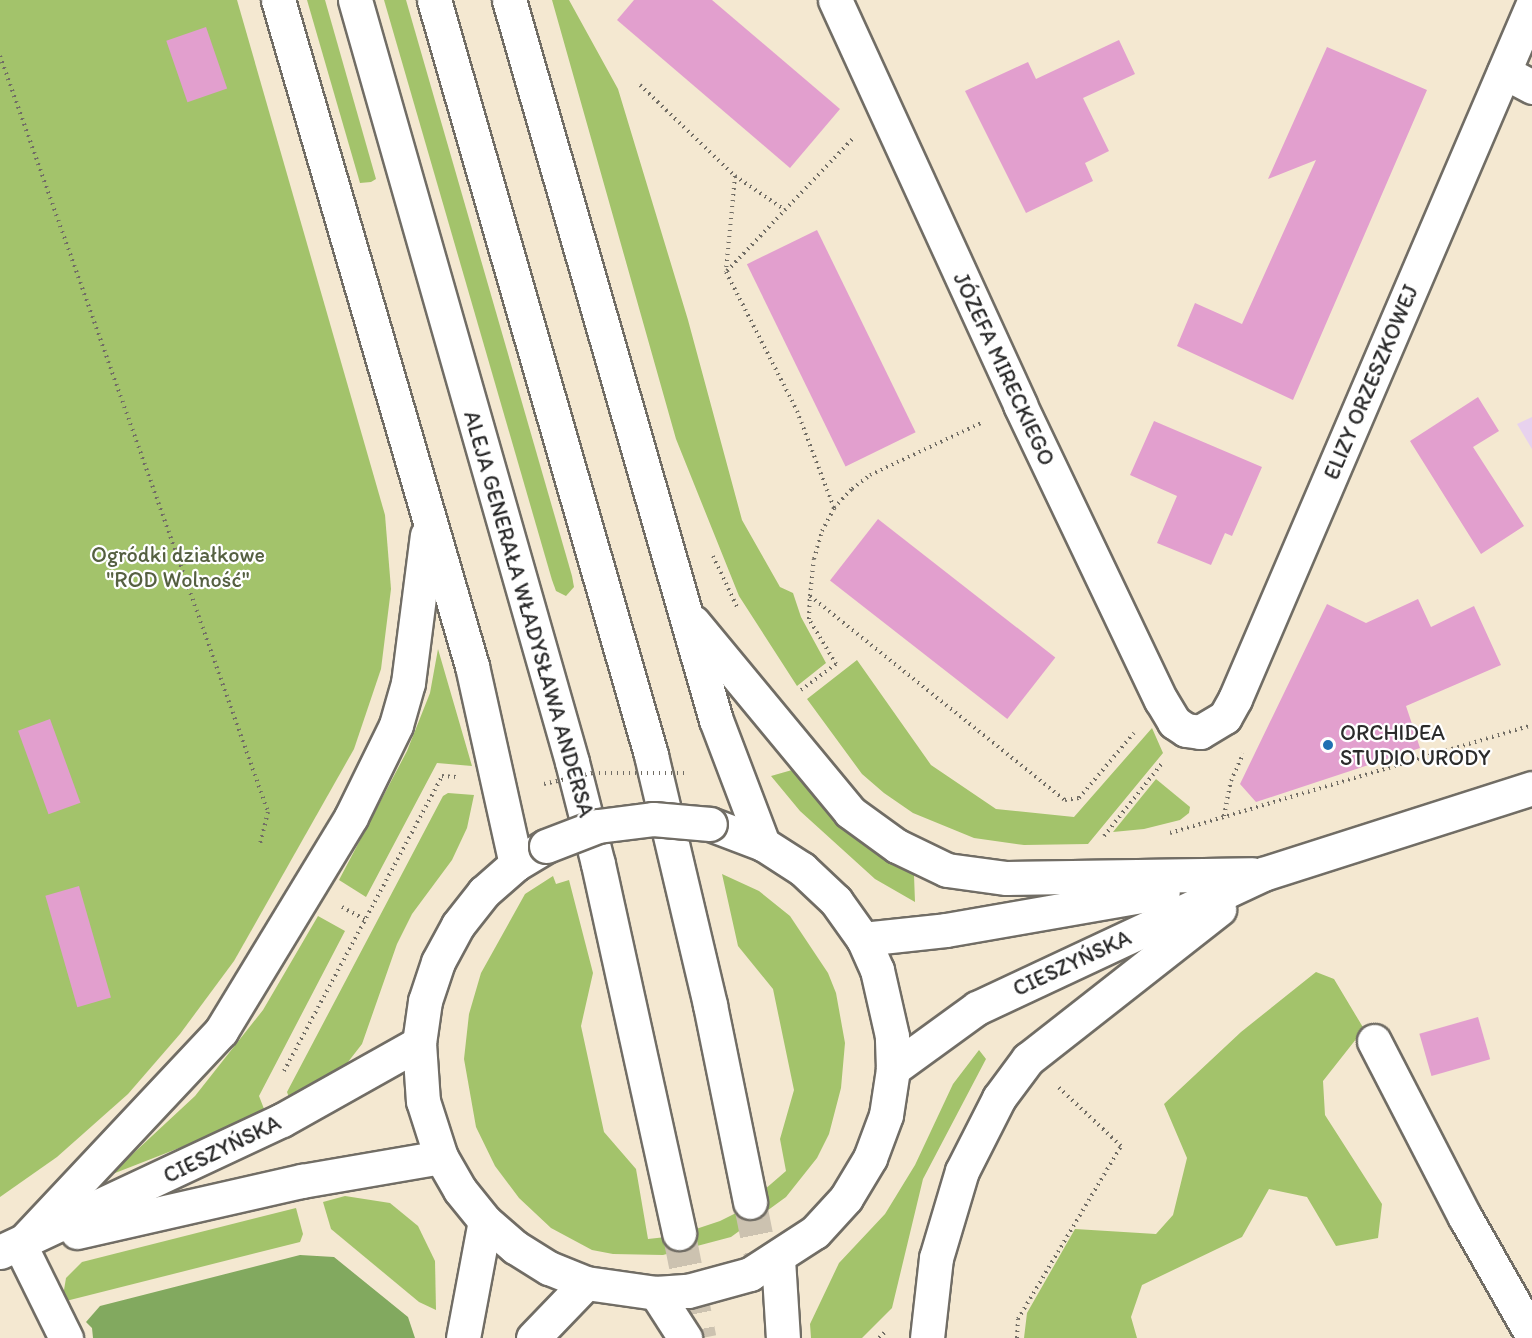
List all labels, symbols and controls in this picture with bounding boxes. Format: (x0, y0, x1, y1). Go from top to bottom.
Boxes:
street label: JÓZEFA MIRECKIEGO (947, 267, 1061, 471)
street label: ELIZY ORZESZKOWEJ (1318, 281, 1424, 483)
street label: ALEJA GENERAŁA WŁADYSŁAWA ANDERSA (458, 408, 600, 820)
park label: Ogródki działkowe "ROD Wolność" (91, 541, 265, 592)
place label: ORCHIDEA STUDIO URODY (1340, 719, 1491, 770)
marker: ORCHIDEA STUDIO URODY (1321, 738, 1335, 752)
street label: CIESZYŃSKA (1009, 924, 1135, 1002)
street label: CIESZYŃSKA (159, 1109, 285, 1189)

